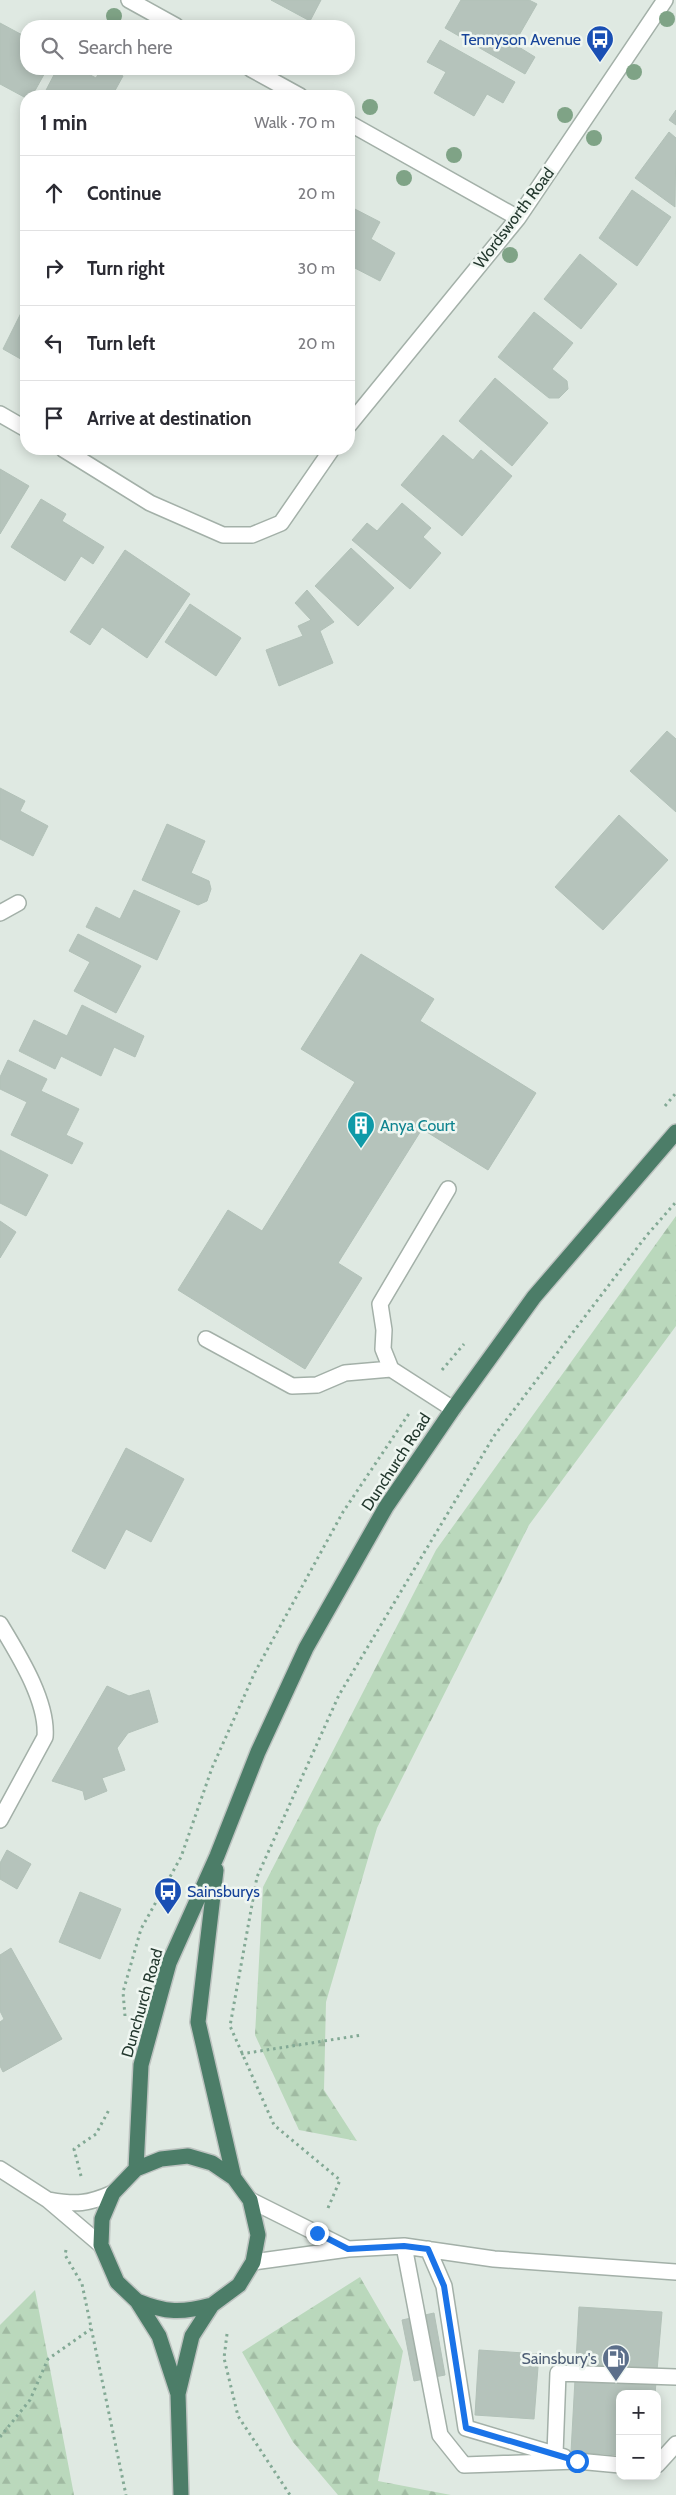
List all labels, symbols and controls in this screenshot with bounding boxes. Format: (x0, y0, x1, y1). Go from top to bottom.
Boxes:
search box (20, 20, 355, 75)
bus stop icon: Tennyson Avenue (585, 24, 615, 63)
place label: Tennyson Avenue (461, 30, 581, 49)
icon: search (38, 34, 66, 62)
text: Search here (78, 36, 172, 59)
text: 1 min (40, 110, 87, 135)
text: Walk · 70 m (254, 113, 335, 132)
street label: Wordsworth Road (470, 164, 558, 272)
icon: ahead (40, 179, 68, 207)
text: Continue (87, 182, 161, 205)
text: 20 m (298, 184, 335, 203)
icon: right (40, 254, 68, 282)
text: Turn right (87, 257, 165, 280)
text: 30 m (298, 259, 335, 278)
icon: left (40, 329, 68, 357)
text: Turn left (87, 332, 155, 355)
text: 20 m (298, 334, 335, 353)
icon: arrive (40, 404, 68, 432)
text: Arrive at destination (87, 407, 251, 430)
building icon: Anya Court (346, 1110, 376, 1149)
place label: Anya Court (380, 1116, 456, 1135)
street label: Dunchurch Road (357, 1410, 435, 1514)
bus stop icon: Sainsburys (153, 1876, 183, 1915)
place label: Sainsburys (187, 1882, 260, 1901)
street label: Dunchurch Road (117, 1946, 167, 2060)
route end (306, 2222, 329, 2245)
fuel station icon: Sainsbury's (601, 2343, 631, 2382)
place label: Sainsbury's (521, 2349, 597, 2368)
map controls (616, 2390, 661, 2480)
button: + (616, 2390, 661, 2435)
button: − (616, 2435, 661, 2480)
route start (566, 2450, 589, 2473)

